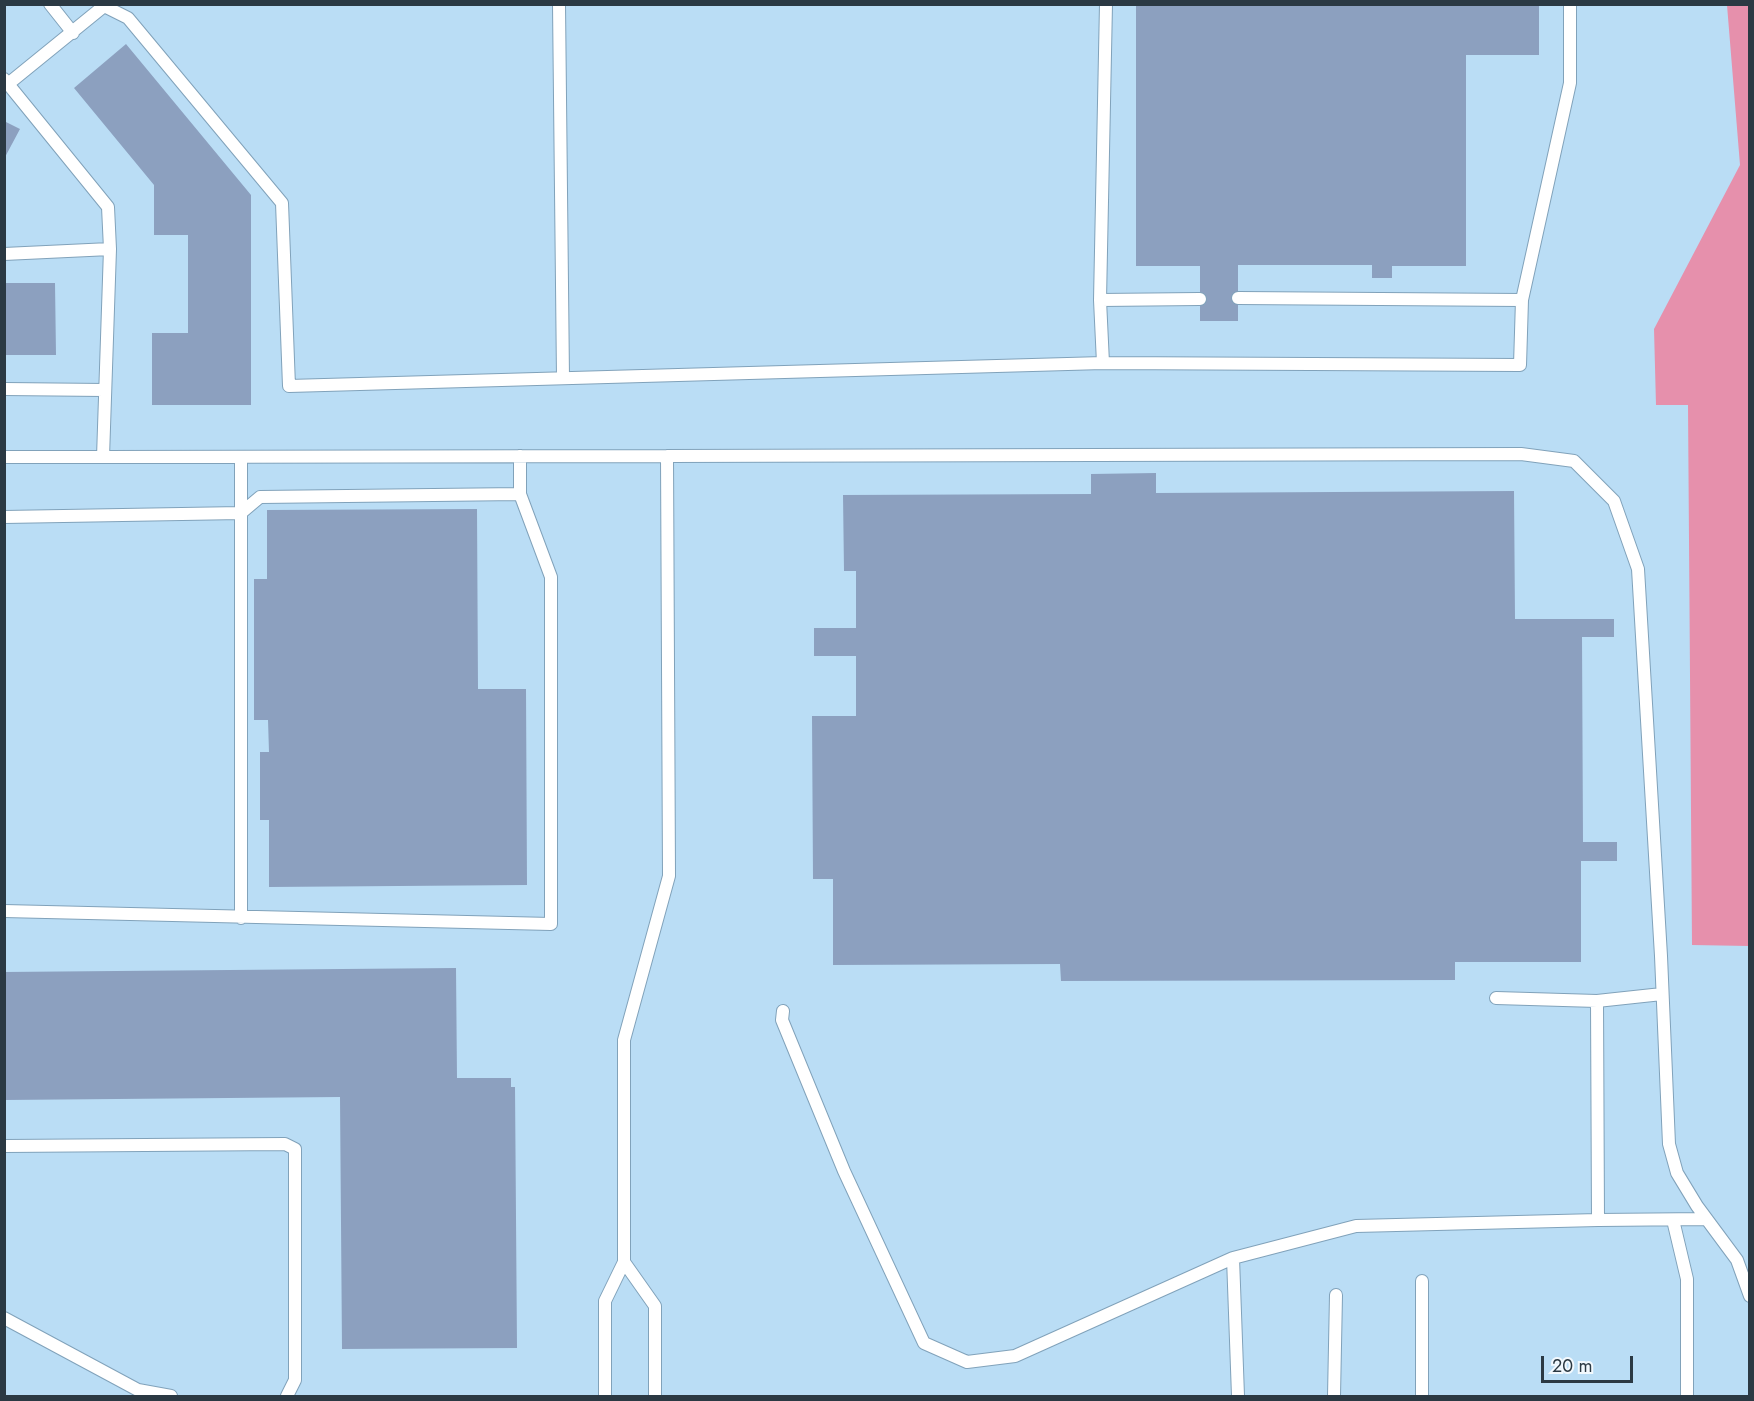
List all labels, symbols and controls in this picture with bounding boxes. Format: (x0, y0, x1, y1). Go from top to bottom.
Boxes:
scale bar (1544, 1344, 1636, 1382)
text: 20 m (1552, 1353, 1592, 1379)

